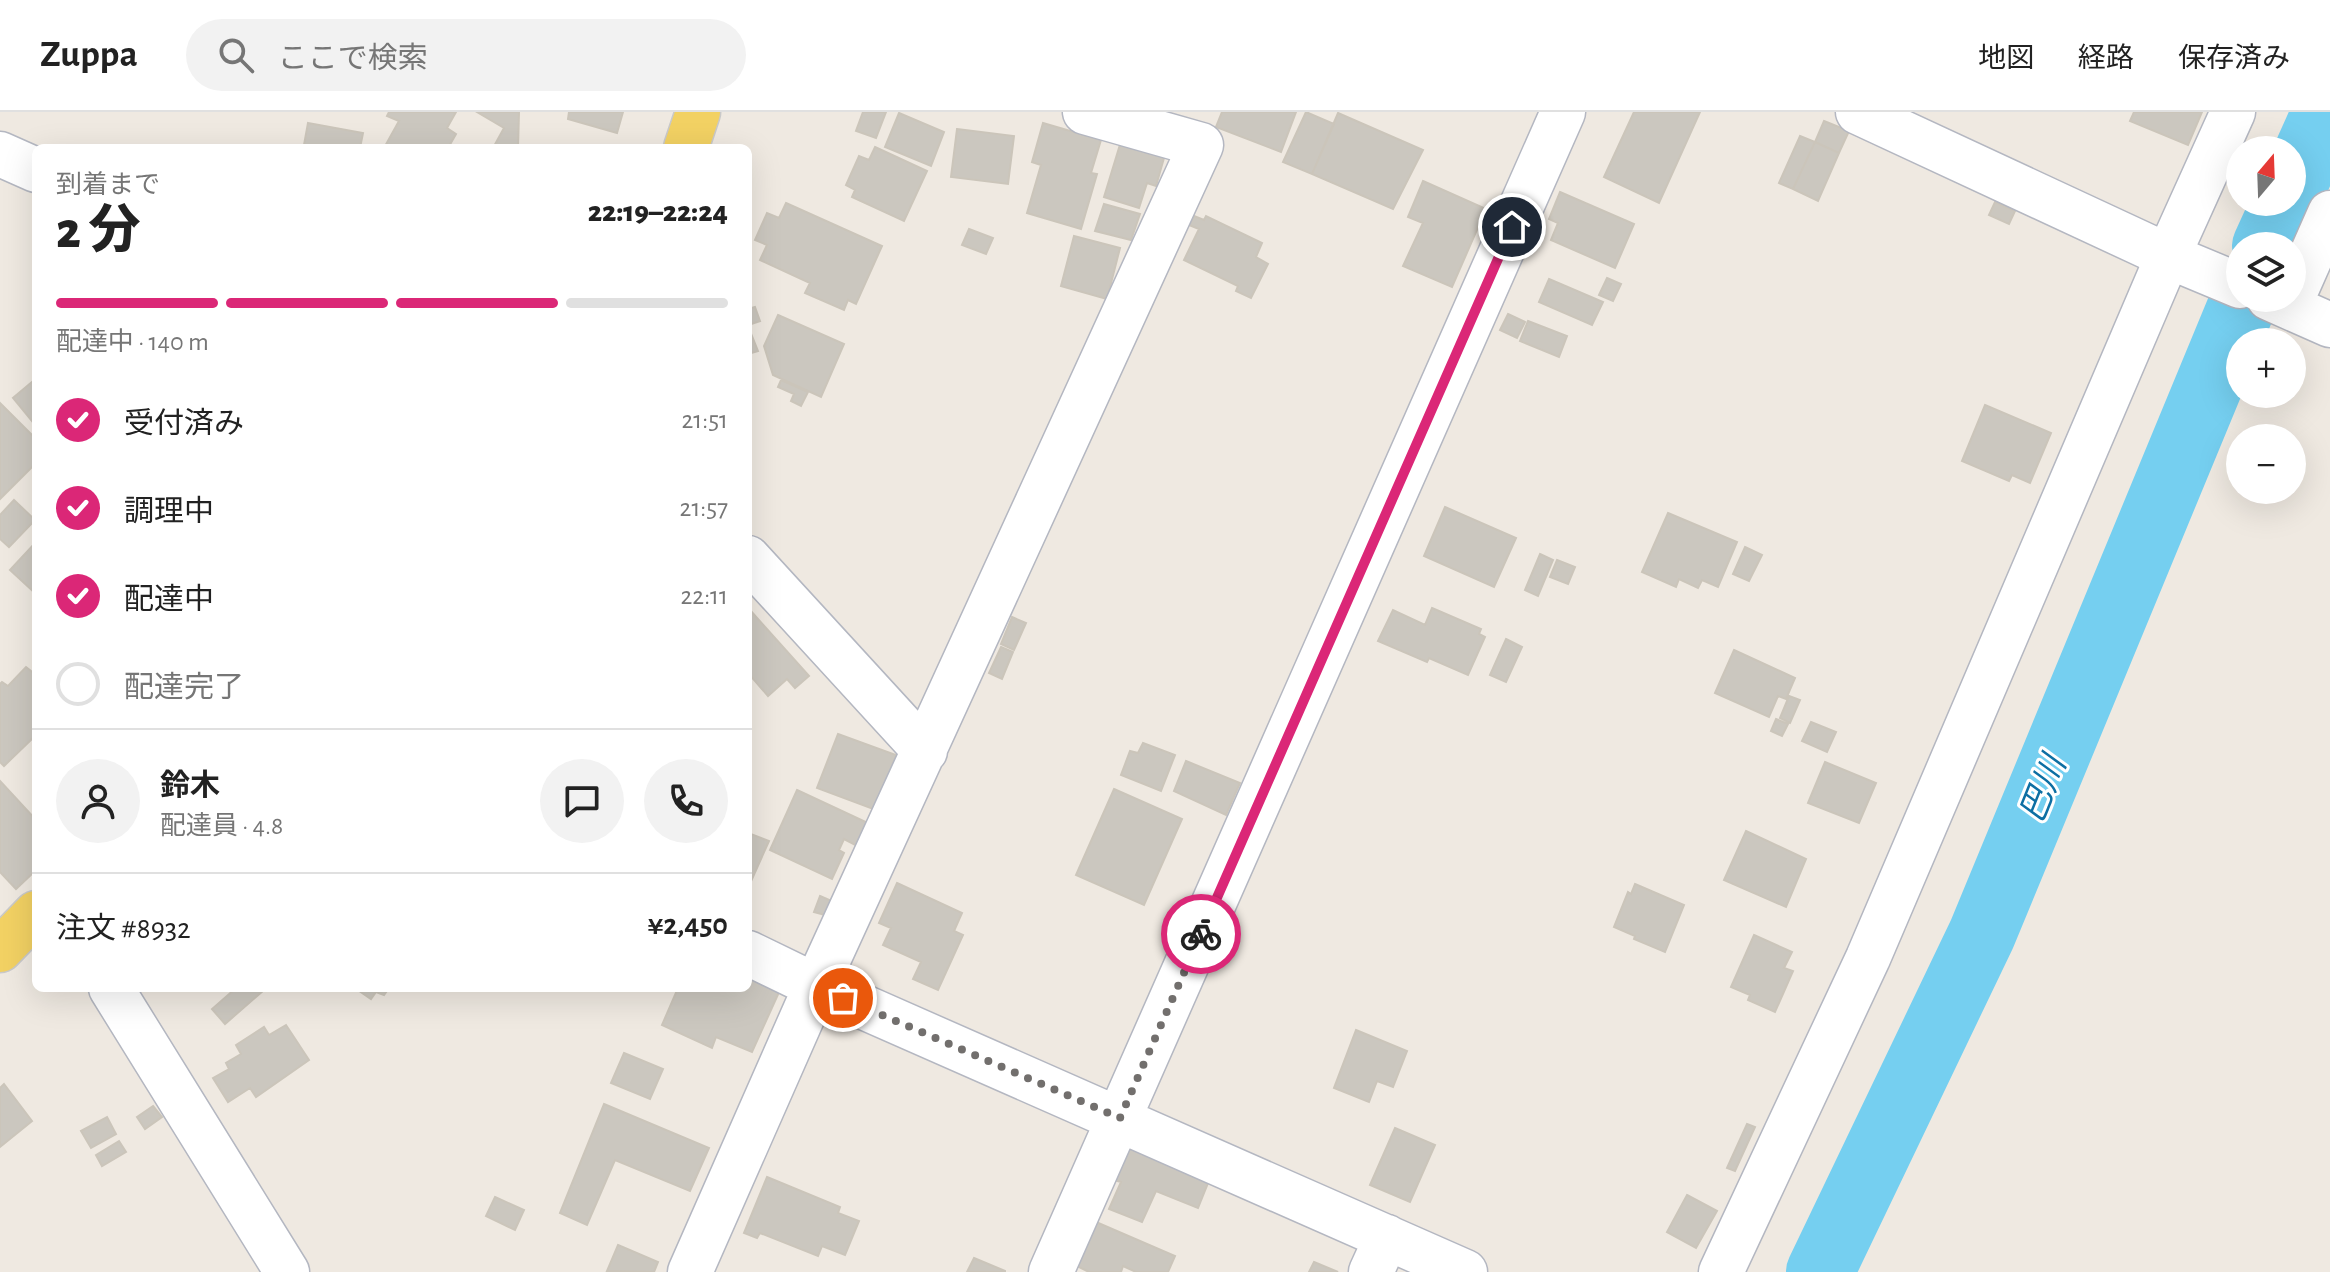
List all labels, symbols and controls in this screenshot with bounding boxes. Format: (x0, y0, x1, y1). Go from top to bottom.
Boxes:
search box (186, 19, 746, 91)
icon: search (214, 33, 258, 77)
text: Zuppa (40, 36, 138, 74)
text: ここで検索 (278, 44, 428, 74)
text: 地図 (1978, 45, 2034, 73)
text: 経路 (2078, 45, 2134, 73)
text: 保存済み (2178, 45, 2290, 73)
north arrow (2226, 136, 2306, 216)
map controls (2226, 136, 2306, 504)
text: 到着まで (56, 172, 160, 198)
pin (1478, 193, 1546, 261)
text: 22:19–22:24 (588, 197, 728, 227)
text: 2 分 (56, 205, 140, 257)
icon: home (1490, 205, 1534, 249)
button: layers (2226, 232, 2306, 312)
button: + (2226, 328, 2306, 408)
text: 配達中 · 140 m (56, 329, 209, 355)
icon: check (56, 398, 100, 442)
text: 21:51 (681, 407, 728, 433)
text: 受付済み (124, 409, 244, 439)
button: − (2226, 424, 2306, 504)
icon: check (56, 486, 100, 530)
text: 21:57 (680, 495, 728, 521)
text: 調理中 (124, 497, 214, 527)
icon: check (56, 574, 100, 618)
text: 22:11 (680, 583, 728, 609)
text: 配達中 (124, 585, 214, 615)
text: 配達完了 (124, 673, 244, 703)
water label: 巴川 (2015, 749, 2073, 828)
button: person (56, 759, 140, 843)
button: chat (540, 759, 624, 843)
button: phone (644, 759, 728, 843)
text: 鈴木 (160, 771, 220, 801)
text: 配達員 · 4.8 (160, 813, 283, 839)
courier (1161, 894, 1241, 974)
text: ¥2,450 (648, 910, 728, 940)
icon: bike (1179, 912, 1223, 956)
text: 注文 #8932 (56, 914, 191, 944)
pin (809, 964, 877, 1032)
icon: bag (821, 976, 865, 1020)

